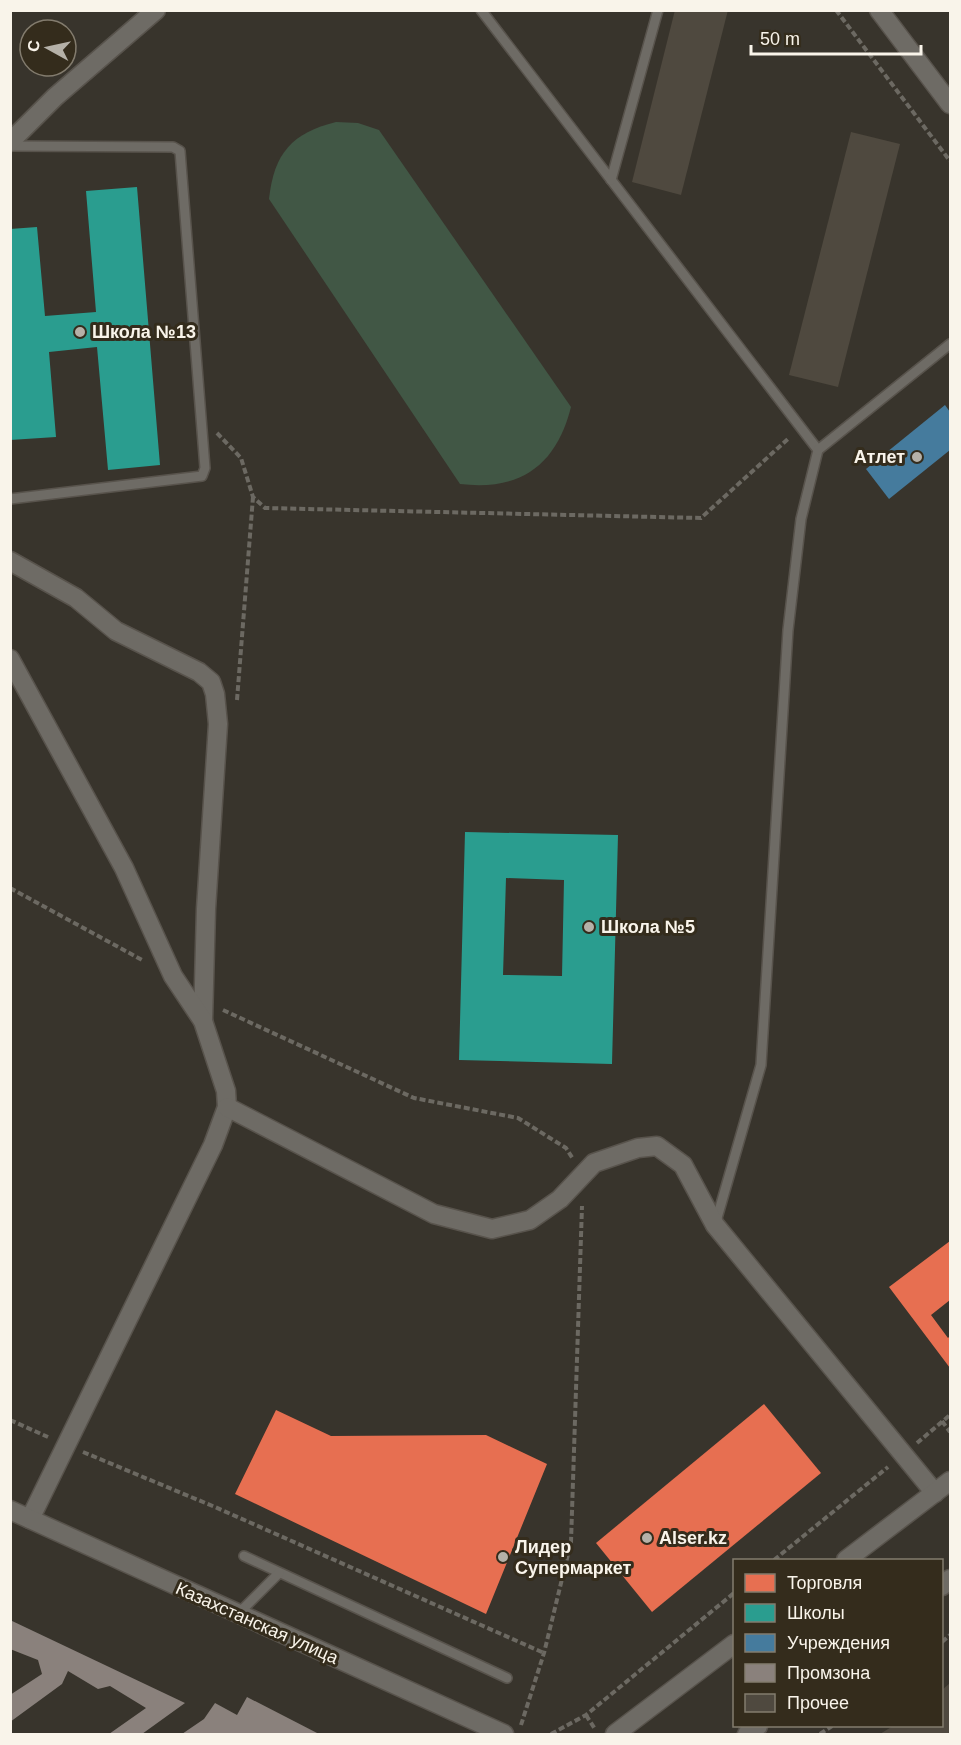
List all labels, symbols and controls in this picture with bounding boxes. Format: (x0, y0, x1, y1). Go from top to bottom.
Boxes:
north arrow (18, 18, 78, 78)
scale bar (751, 18, 920, 56)
text: 50 m (760, 29, 800, 49)
text: С (24, 39, 43, 53)
place label: Школа №13 (92, 322, 196, 342)
marker: Школа №13 (73, 325, 87, 339)
place label: Атлет (854, 447, 905, 467)
marker: Атлет (910, 450, 924, 464)
place label: Школа №5 (601, 917, 695, 937)
marker: Школа №5 (582, 920, 596, 934)
place label: Alser.kz (659, 1528, 727, 1548)
marker: Alser.kz (640, 1531, 654, 1545)
place label: Лидер Супермаркет (515, 1537, 632, 1578)
marker: Лидер Супермаркет (496, 1550, 510, 1564)
legend (733, 1559, 943, 1727)
text: Торговля (787, 1573, 862, 1593)
street label: Казахстанская улица (173, 1578, 342, 1668)
text: Школы (787, 1603, 845, 1623)
text: Учреждения (787, 1633, 890, 1653)
text: Промзона (787, 1663, 871, 1683)
text: Прочее (787, 1693, 849, 1713)

